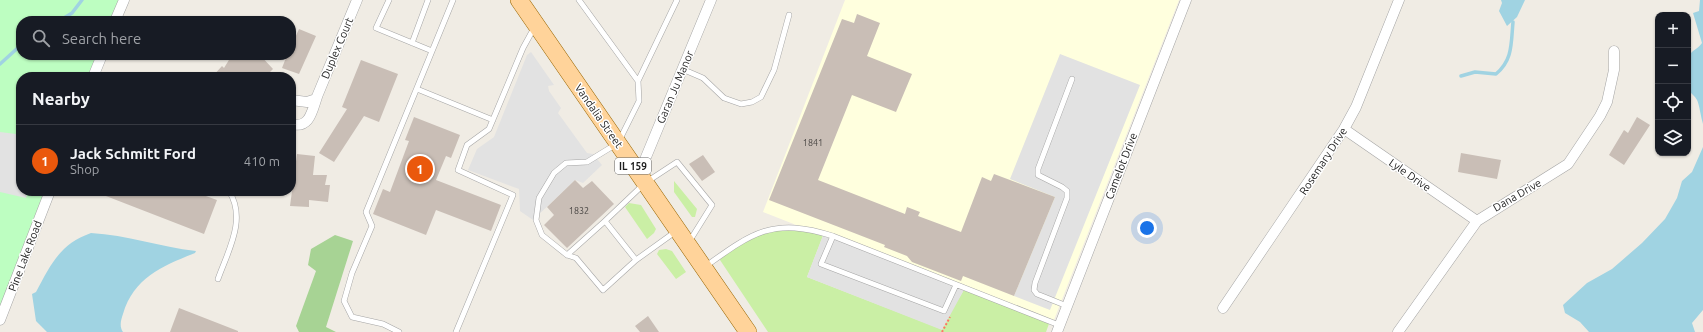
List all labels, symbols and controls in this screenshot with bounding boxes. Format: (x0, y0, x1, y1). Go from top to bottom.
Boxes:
map controls (1655, 12, 1691, 156)
button: + (1655, 12, 1691, 48)
street label: Duplex Court (319, 15, 356, 80)
search box (16, 16, 296, 60)
icon: search (30, 27, 52, 49)
text: Search here (62, 30, 141, 47)
street label: Garan Ju Manor (654, 48, 696, 125)
button: − (1655, 48, 1691, 84)
street label: Vandalia Street (572, 82, 626, 151)
button: locate (1655, 84, 1691, 120)
text: Nearby (32, 89, 90, 108)
button: layers (1655, 120, 1691, 156)
street label: Rosemary Drive (1297, 125, 1349, 197)
street label: Camelot Drive (1103, 131, 1139, 201)
house number: 1841 (803, 138, 823, 148)
text: Jack Schmitt Ford (70, 145, 196, 162)
text: 1 (41, 154, 49, 168)
text: 410 m (244, 154, 280, 168)
pin: 1 (407, 154, 433, 184)
street label: Lyle Drive (1387, 156, 1433, 194)
road number: IL 159 (615, 158, 651, 174)
text: Shop (70, 162, 99, 176)
street label: Dana Drive (1491, 176, 1543, 214)
house number: 1832 (569, 206, 589, 216)
your location (1137, 218, 1157, 238)
street label: Pine Lake Road (6, 219, 44, 293)

